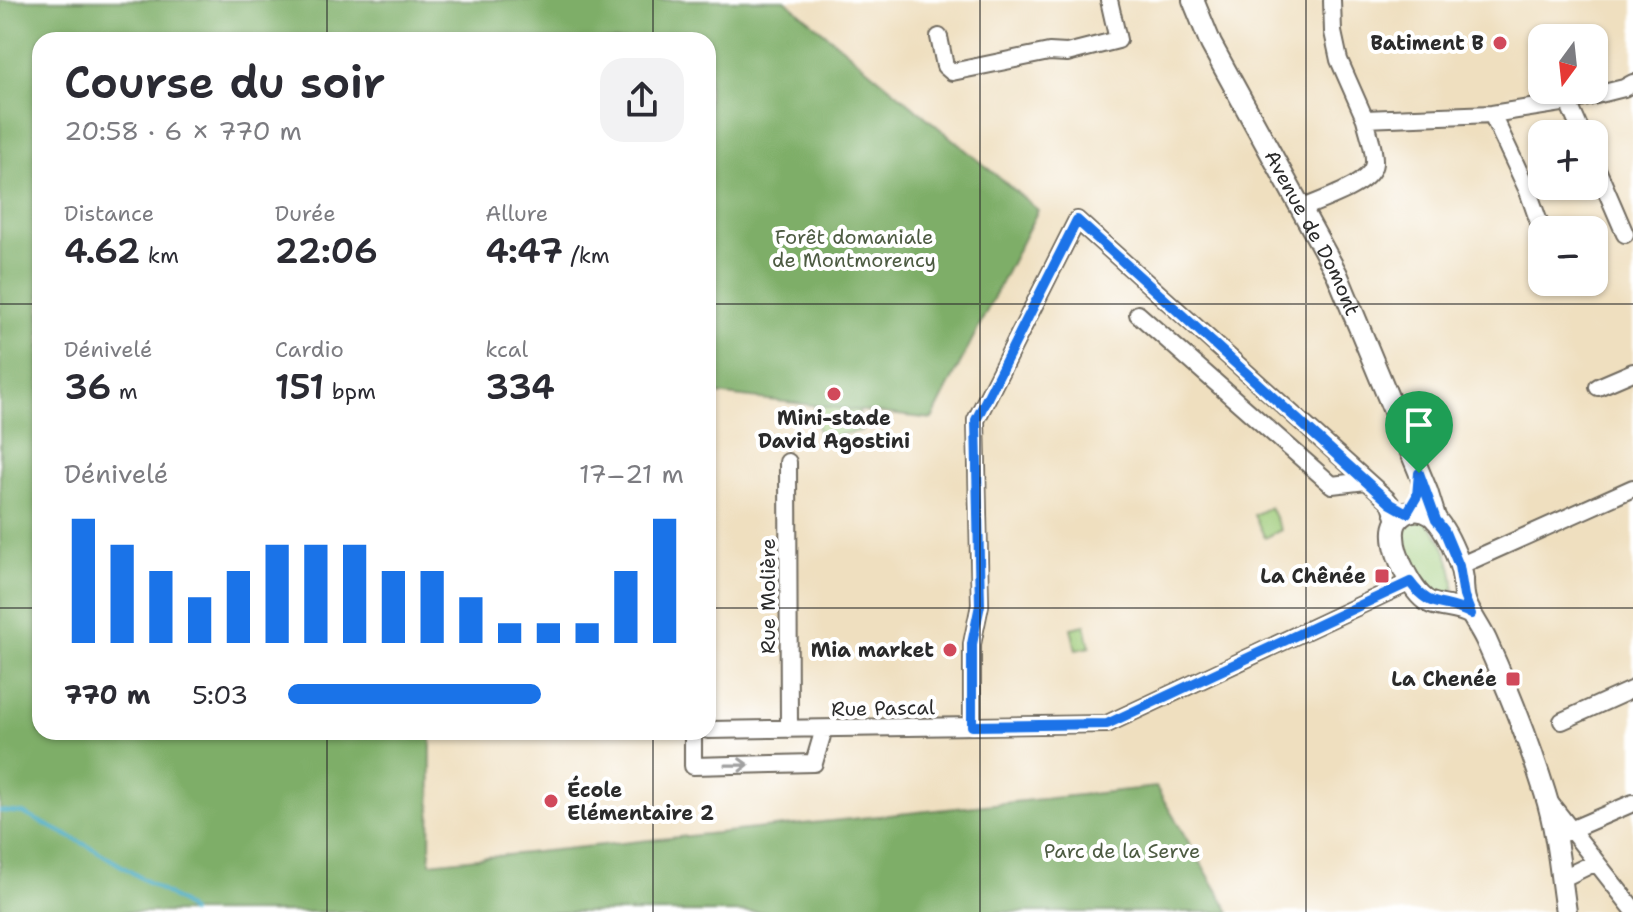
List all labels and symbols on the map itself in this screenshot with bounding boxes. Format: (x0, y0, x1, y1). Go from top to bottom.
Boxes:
north arrow (1528, 24, 1608, 104)
place label: Batiment B (1370, 30, 1484, 56)
marker: Batiment B (1491, 34, 1509, 52)
street label: Avenue de Domont (1259, 145, 1366, 319)
park label: Forêt domaniale de Montmorency (772, 224, 936, 273)
marker: Mini-stade David Agostini (825, 385, 843, 403)
pin (1385, 391, 1453, 473)
place label: Mini-stade David Agostini (758, 405, 910, 454)
street label: Rue Molière (755, 538, 781, 654)
place label: La Chênée (1260, 563, 1366, 589)
marker: La Chênée (1373, 567, 1391, 585)
place label: Mia market (811, 637, 934, 663)
marker: Mia market (941, 641, 959, 659)
place label: La Chenée (1391, 666, 1497, 692)
marker: La Chenée (1504, 670, 1522, 688)
street label: Rue Pascal (831, 694, 935, 722)
one-way arrow (723, 757, 750, 772)
place label: École Elémentaire 2 (567, 775, 714, 826)
marker: École Elémentaire 2 (542, 792, 560, 810)
park label: Parc de la Serve (1044, 838, 1200, 864)

